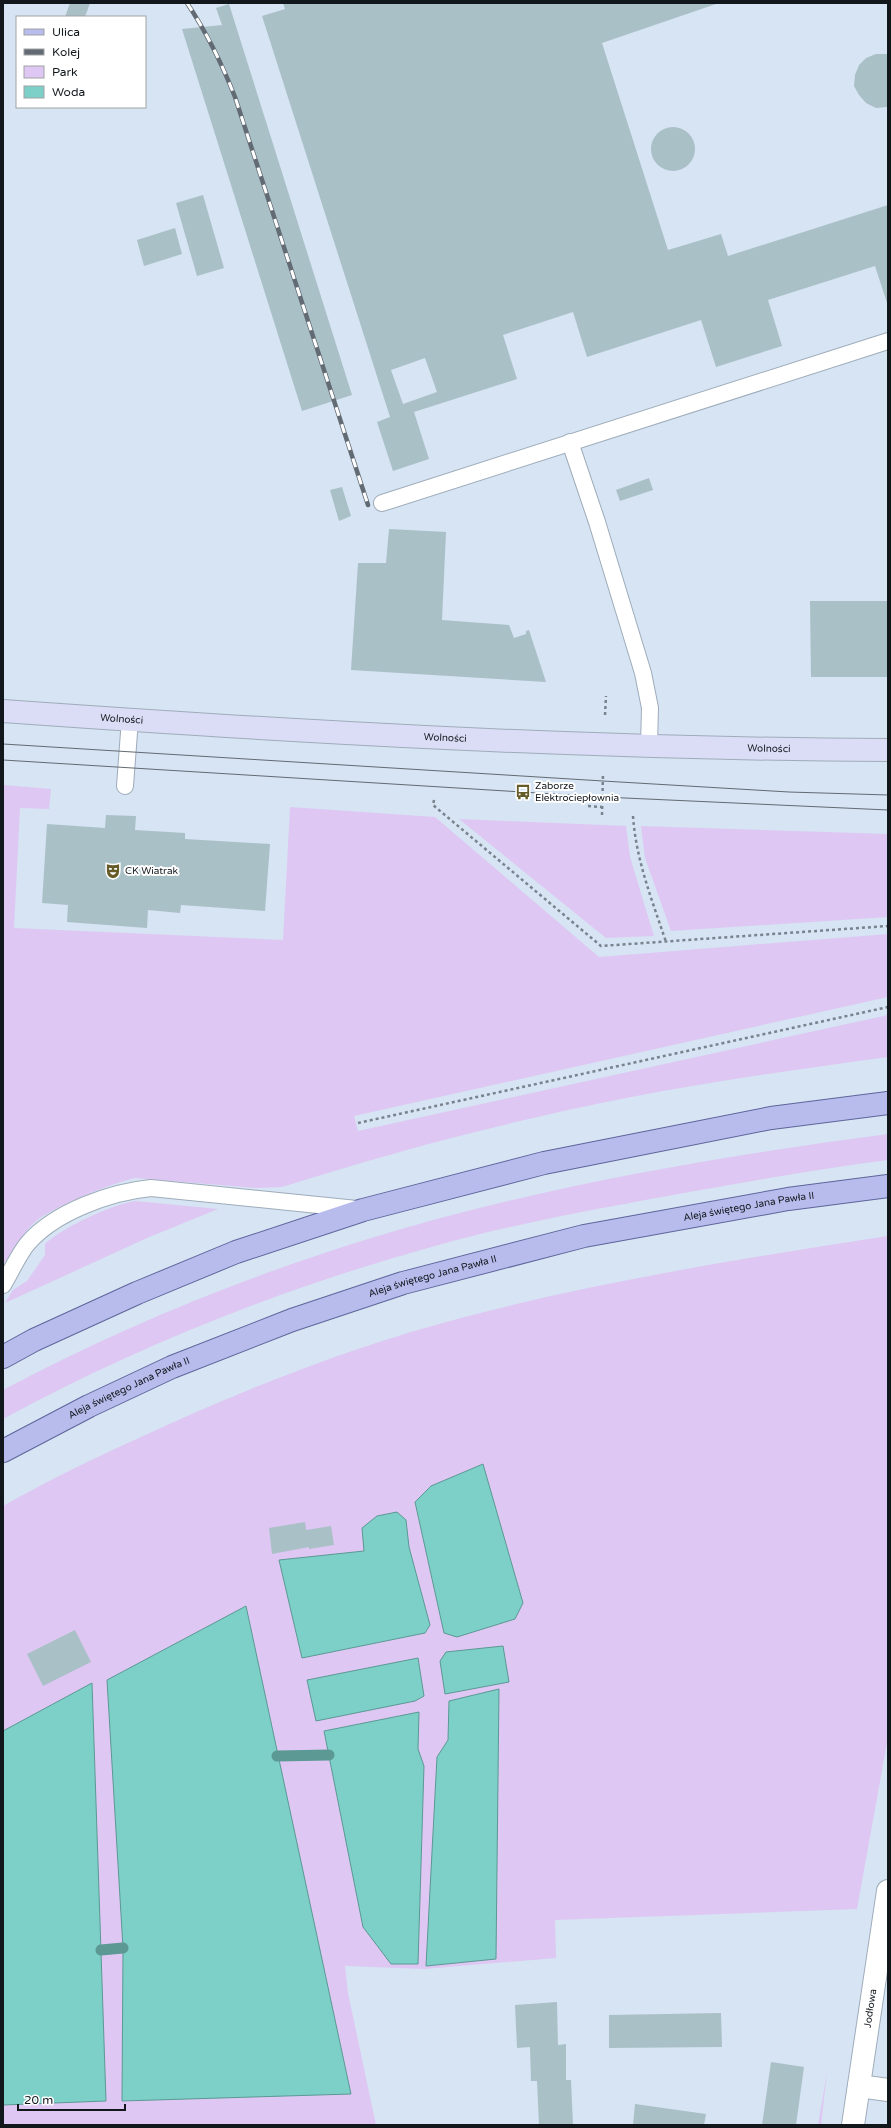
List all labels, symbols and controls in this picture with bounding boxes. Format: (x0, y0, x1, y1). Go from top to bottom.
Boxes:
legend (16, 16, 146, 108)
text: Ulica (52, 25, 80, 39)
text: Kolej (52, 45, 80, 59)
text: Park (52, 65, 78, 79)
text: Woda (52, 85, 85, 99)
street label: Wolności (100, 712, 144, 727)
street label: Wolności (423, 731, 467, 745)
street label: Wolności (747, 742, 791, 755)
place label: Zaborze Elektrociepłownia (535, 780, 619, 804)
bus stop icon: Zaborze Elektrociepłownia (514, 783, 532, 801)
theatre icon: CK Wiatrak (104, 862, 122, 880)
place label: CK Wiatrak (125, 865, 179, 877)
street label: Aleja świętego Jana Pawła II (682, 1190, 815, 1224)
street label: Aleja świętego Jana Pawła II (367, 1253, 498, 1300)
street label: Aleja świętego Jana Pawła II (66, 1355, 192, 1422)
street label: Jodłowa (862, 1988, 879, 2029)
scale bar (18, 2086, 125, 2112)
text: 20 m (24, 2093, 53, 2107)

